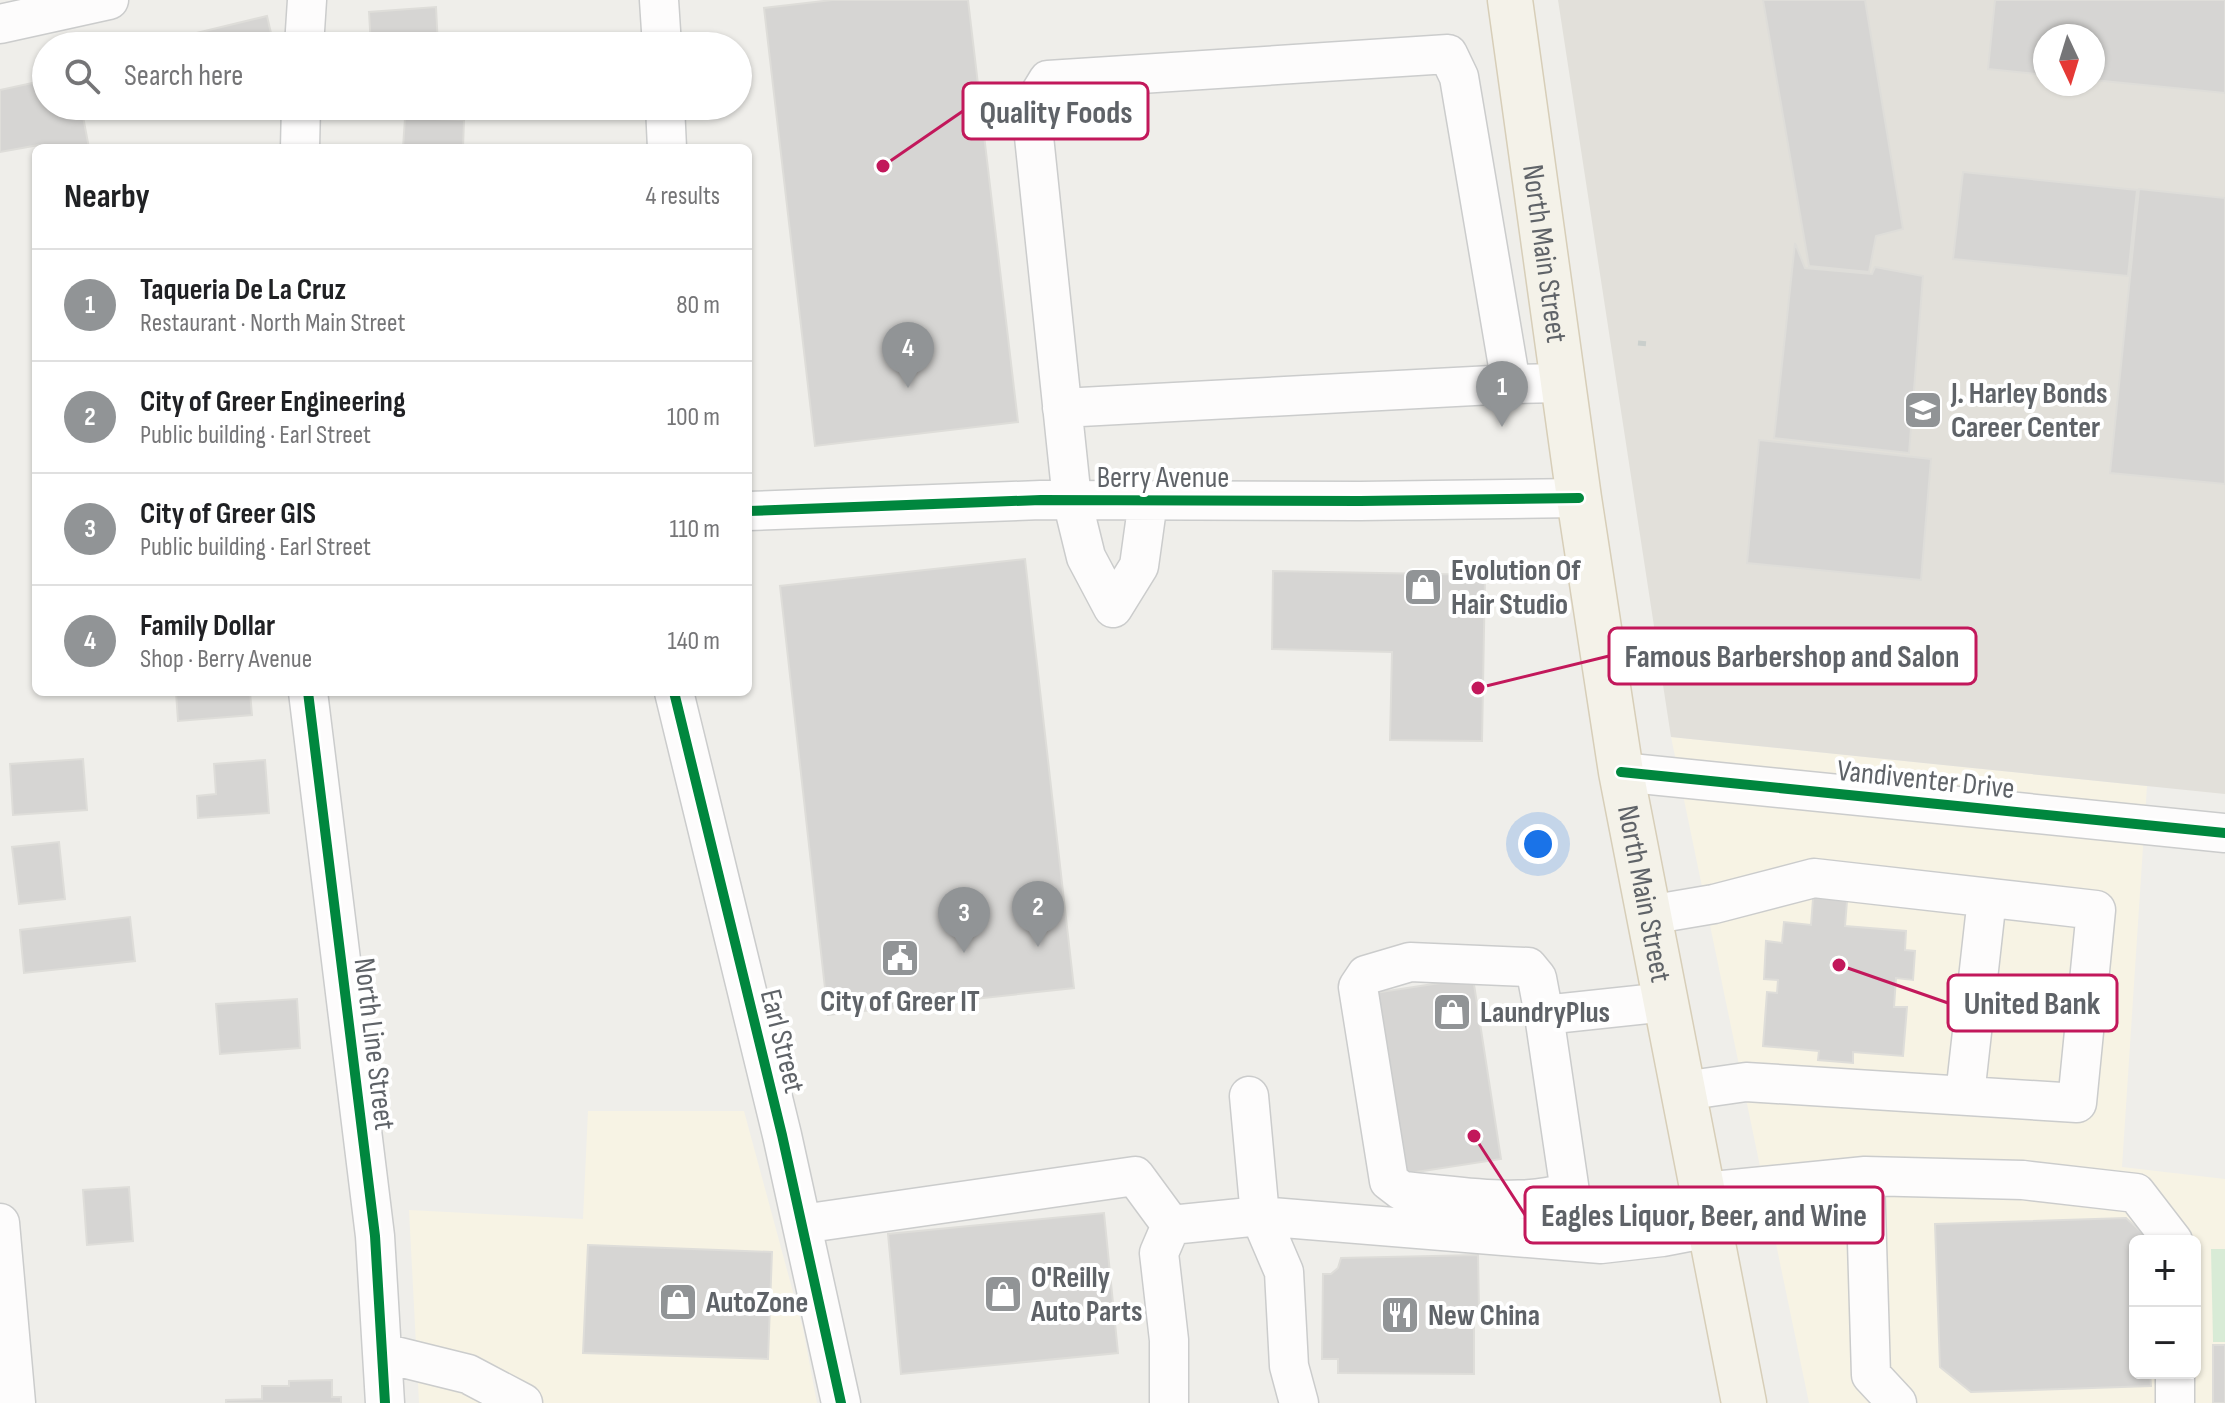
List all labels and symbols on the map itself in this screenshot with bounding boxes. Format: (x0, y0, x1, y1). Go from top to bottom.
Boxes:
north arrow (2033, 24, 2105, 96)
callout: Quality Foods (963, 83, 1148, 139)
text: Quality Foods (979, 94, 1133, 133)
street label: North Main Street (1514, 162, 1574, 345)
pin: 4 (882, 322, 934, 388)
pin: 1 (1476, 361, 1528, 427)
place label: J. Harley Bonds Career Center (1950, 376, 2108, 446)
school or university icon: J. Harley Bonds Career Center (1902, 389, 1944, 431)
street label: Berry Avenue (1097, 460, 1229, 496)
place label: Evolution Of Hair Studio (1451, 553, 1581, 623)
shop icon: Evolution Of Hair Studio (1402, 566, 1444, 608)
callout: Famous Barbershop and Salon (1609, 628, 1976, 684)
text: Famous Barbershop and Salon (1624, 638, 1960, 677)
street label: Vandiventer Drive (1835, 753, 2016, 807)
street label: North Main Street (1609, 802, 1679, 985)
your location (1518, 824, 1558, 864)
pin: 2 (1012, 881, 1064, 947)
pin: 3 (938, 887, 990, 953)
public building icon: City of Greer IT (879, 937, 921, 979)
street label: North Line Street (346, 956, 402, 1132)
callout: United Bank (1948, 975, 2117, 1031)
place label: City of Greer IT (820, 984, 980, 1020)
text: United Bank (1964, 985, 2101, 1024)
street label: Earl Street (752, 986, 812, 1097)
shop icon: LaundryPlus (1431, 991, 1473, 1033)
place label: LaundryPlus (1480, 995, 1610, 1031)
callout: Eagles Liquor, Beer, and Wine (1525, 1187, 1883, 1243)
text: Eagles Liquor, Beer, and Wine (1541, 1197, 1867, 1236)
place label: O'Reilly Auto Parts (1030, 1260, 1143, 1330)
shop icon: O'Reilly Auto Parts (982, 1273, 1024, 1315)
shop icon: AutoZone (657, 1281, 699, 1323)
place label: AutoZone (705, 1285, 808, 1321)
restaurant icon: New China (1379, 1294, 1421, 1336)
place label: New China (1428, 1298, 1540, 1334)

